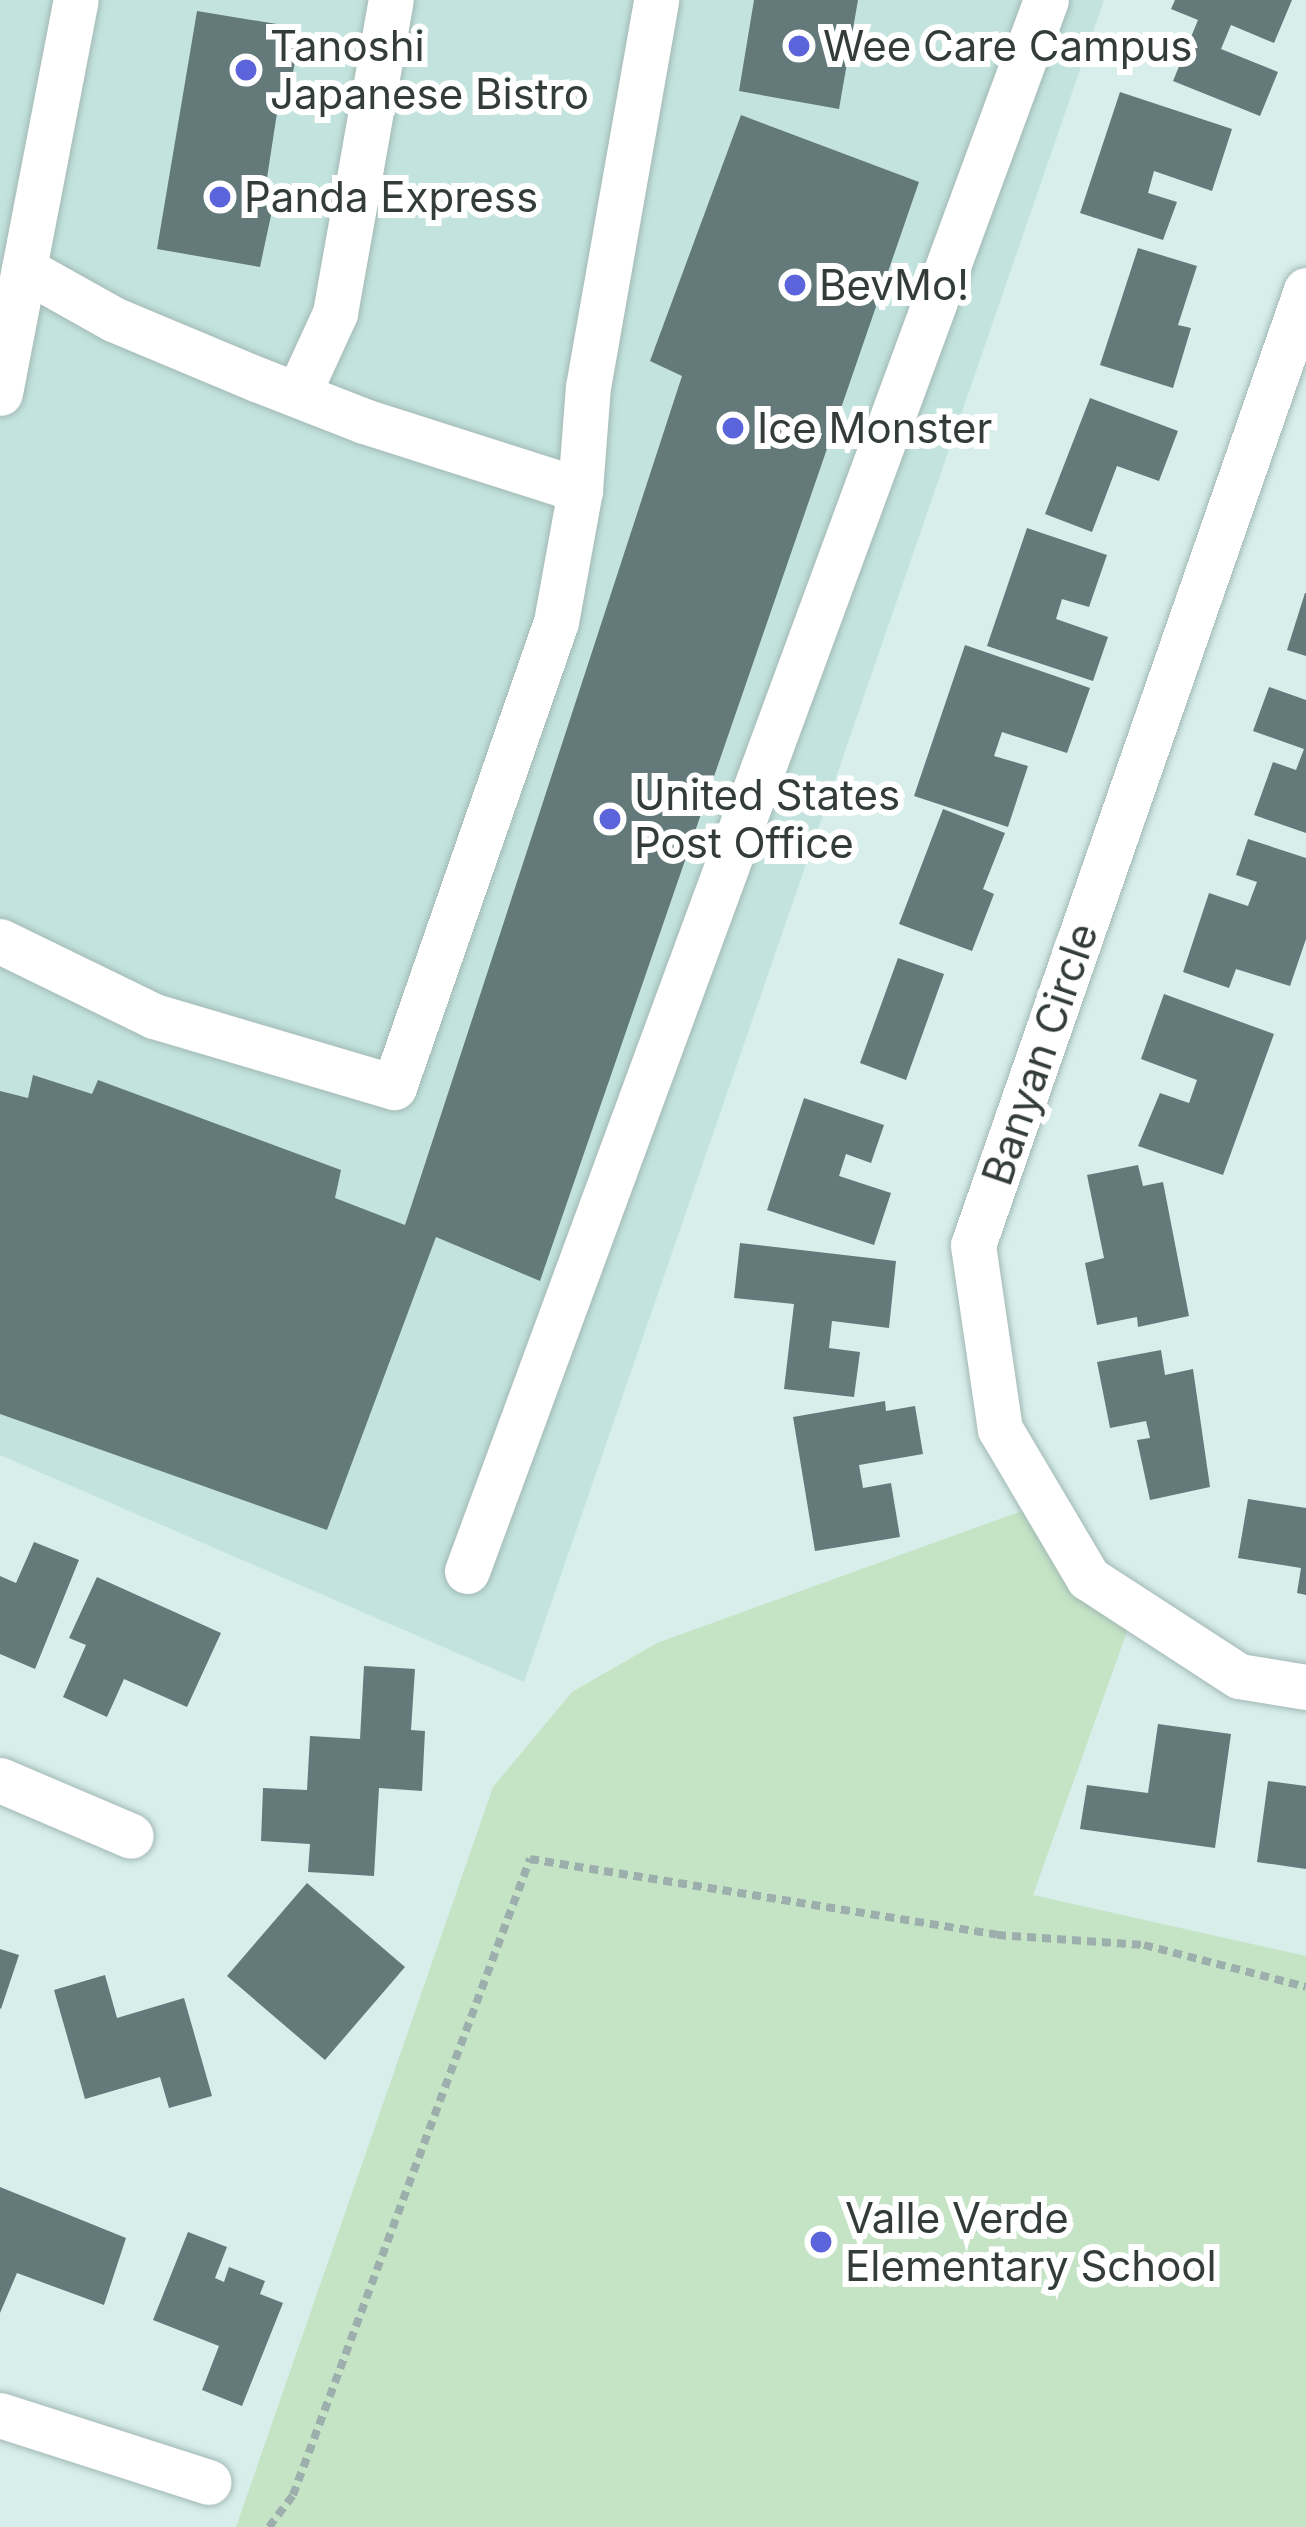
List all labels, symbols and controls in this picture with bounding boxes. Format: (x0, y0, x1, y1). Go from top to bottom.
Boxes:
place label: Tanoshi Japanese Bistro (270, 21, 589, 120)
place label: Wee Care Campus (823, 21, 1192, 71)
marker: Wee Care Campus (786, 33, 812, 59)
marker: Tanoshi Japanese Bistro (233, 57, 259, 83)
place label: Panda Express (244, 172, 538, 222)
marker: Panda Express (207, 184, 233, 210)
place label: BevMo! (819, 260, 969, 310)
marker: BevMo! (782, 272, 808, 298)
place label: Ice Monster (757, 403, 992, 453)
marker: Ice Monster (720, 415, 746, 441)
place label: United States Post Office (634, 770, 900, 868)
marker: United States Post Office (597, 806, 623, 832)
street label: Banyan Circle (972, 916, 1108, 1192)
place label: Valle Verde Elementary School (845, 2193, 1217, 2292)
marker: Valle Verde Elementary School (808, 2229, 834, 2255)

